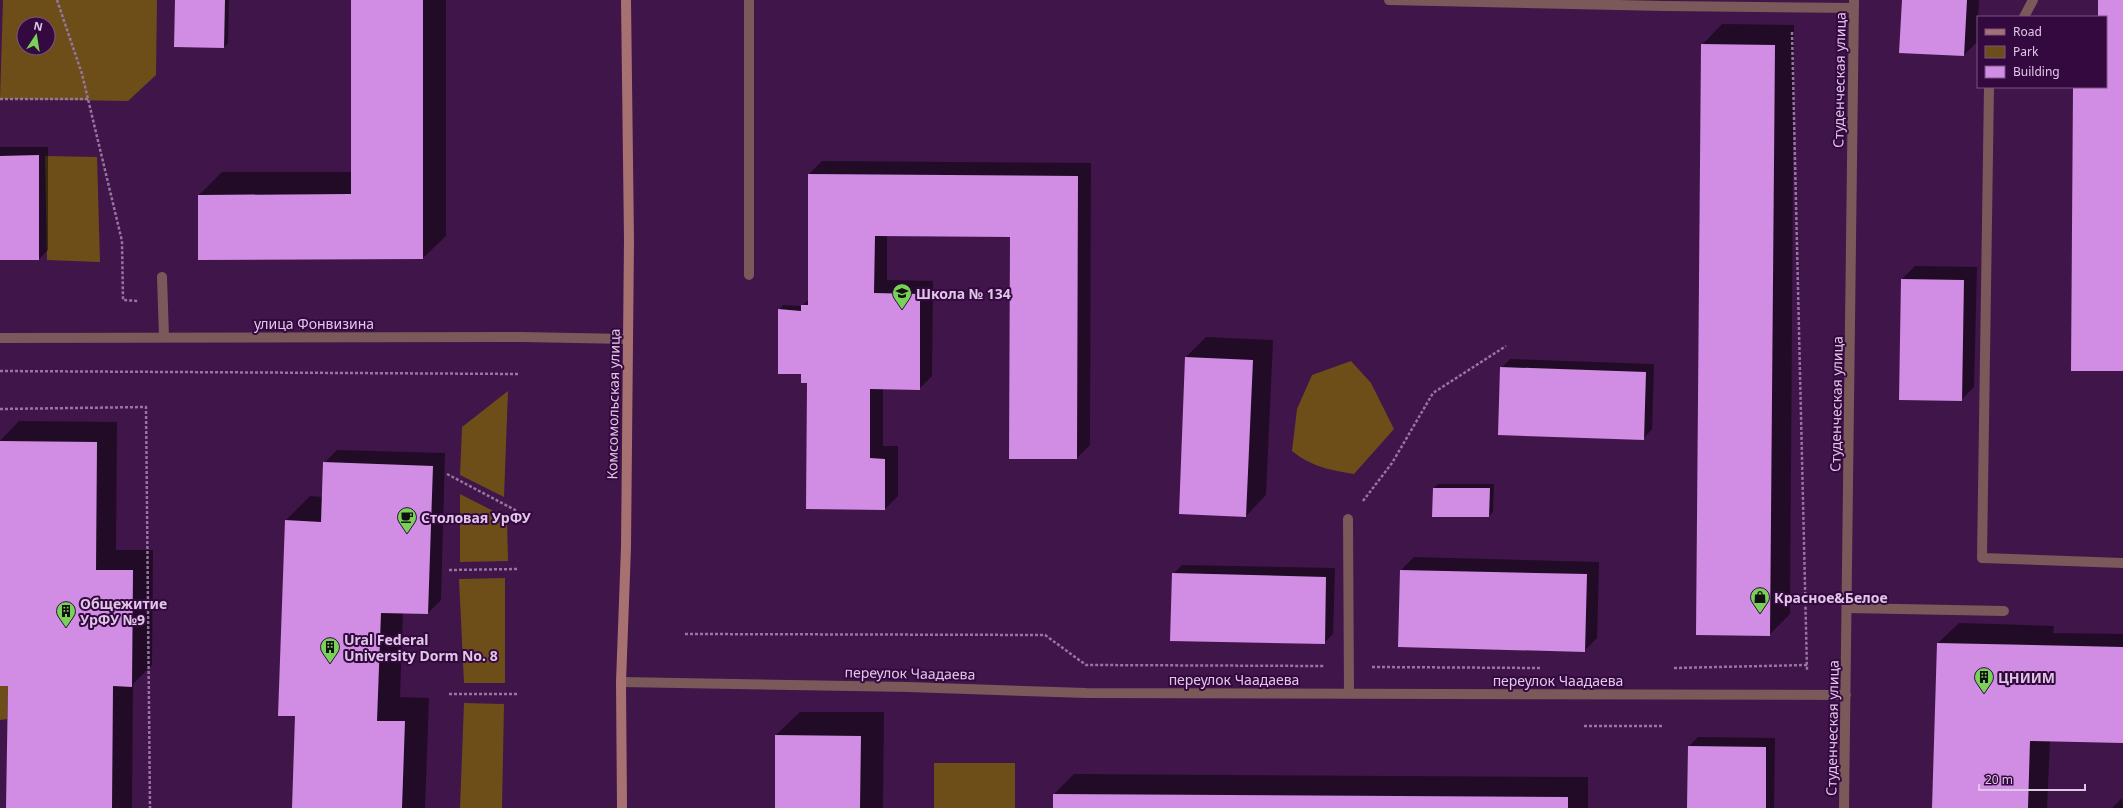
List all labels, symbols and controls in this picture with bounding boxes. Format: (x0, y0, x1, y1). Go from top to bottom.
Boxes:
street label: Студенческая улица (1828, 12, 1850, 148)
north arrow (16, 16, 56, 56)
legend (1977, 16, 2107, 88)
text: N (32, 17, 44, 34)
text: Road (2013, 23, 2042, 40)
text: Park (2013, 43, 2039, 60)
text: Building (2013, 63, 2060, 80)
school or university icon: Школа № 134 (891, 282, 913, 310)
place label: Школа № 134 (916, 284, 1011, 303)
street label: улица Фонвизина (254, 314, 374, 333)
street label: Комсомольская улица (602, 328, 624, 480)
street label: Студенческая улица (1825, 336, 1847, 472)
cafe icon: Столовая УрФУ (396, 506, 418, 534)
place label: Столовая УрФУ (421, 508, 532, 527)
shop icon: Красное&Белое (1749, 586, 1771, 614)
place label: Красное&Белое (1774, 588, 1888, 607)
place label: Общежитие УрФУ №9 (80, 594, 167, 629)
building icon: Общежитие УрФУ №9 (55, 600, 77, 628)
place label: Ural Federal University Dorm No. 8 (344, 630, 498, 665)
building icon: Ural Federal University Dorm No. 8 (319, 636, 341, 664)
street label: Студенческая улица (1821, 660, 1843, 796)
street label: переулок Чаадаева (844, 662, 976, 684)
building icon: ЦНИИМ (1973, 666, 1995, 694)
place label: ЦНИИМ (1998, 668, 2055, 687)
street label: переулок Чаадаева (1169, 670, 1299, 689)
street label: переулок Чаадаева (1493, 671, 1623, 690)
scale bar (1979, 766, 2085, 792)
text: 20 m (1985, 771, 2013, 788)

